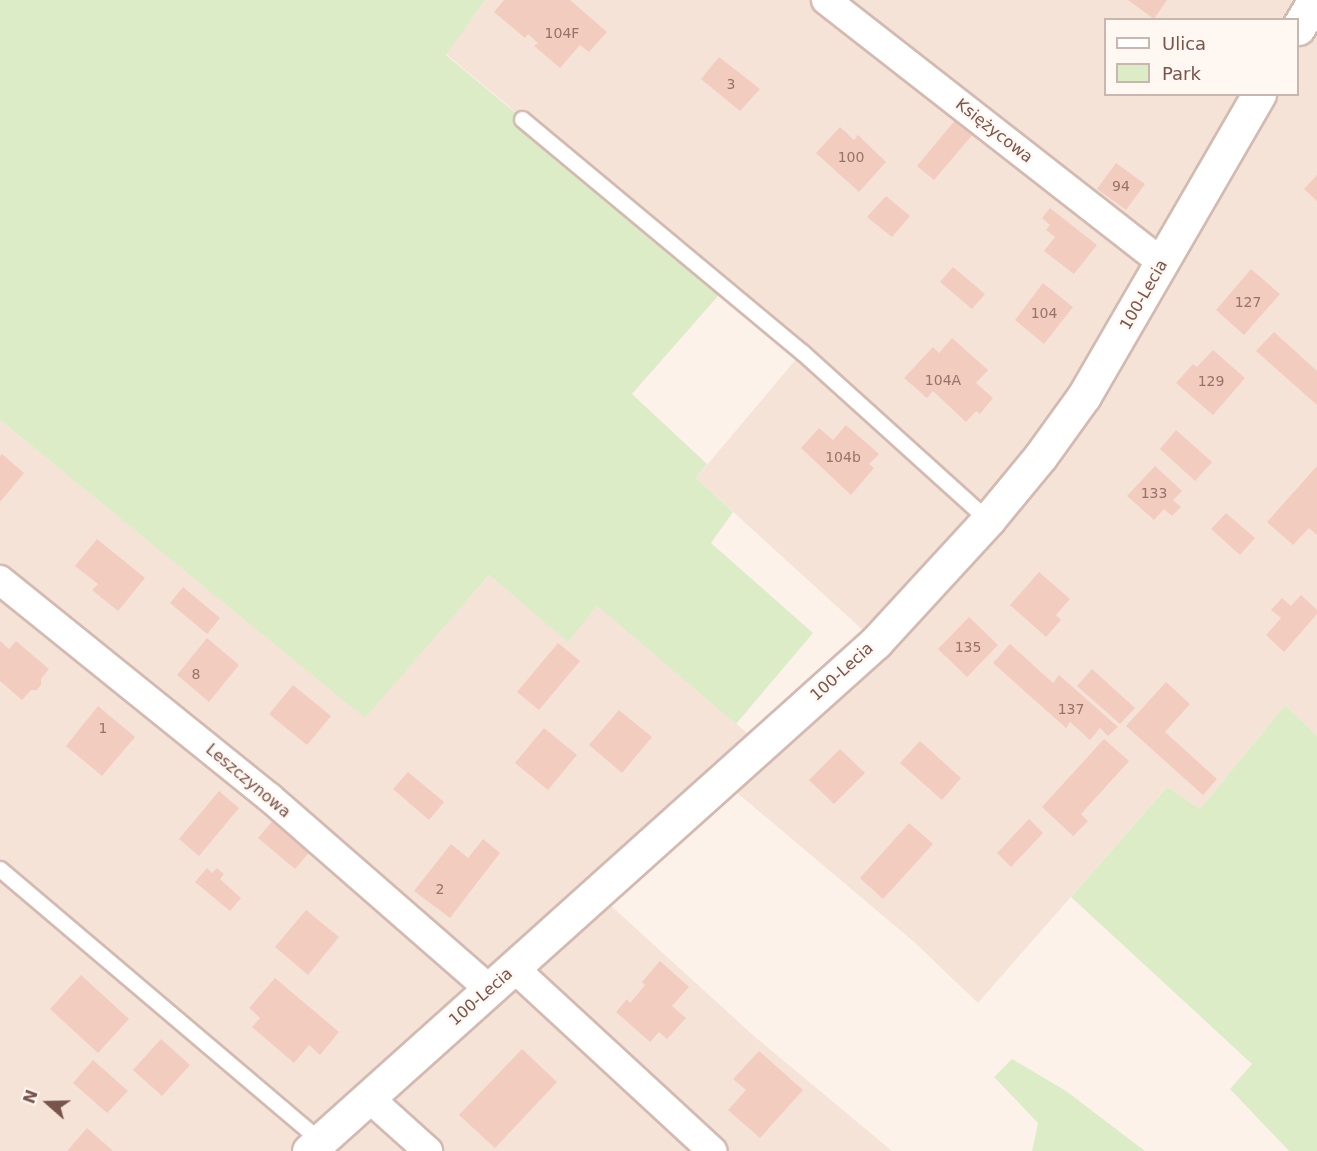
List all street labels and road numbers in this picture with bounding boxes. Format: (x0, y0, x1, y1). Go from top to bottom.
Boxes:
street label: Księżycowa (952, 95, 1036, 167)
street label: 100-Lecia (1116, 256, 1172, 334)
street label: 100-Lecia (807, 639, 877, 705)
street label: Leszczynowa (202, 740, 294, 822)
street label: 100-Lecia (445, 964, 517, 1030)

